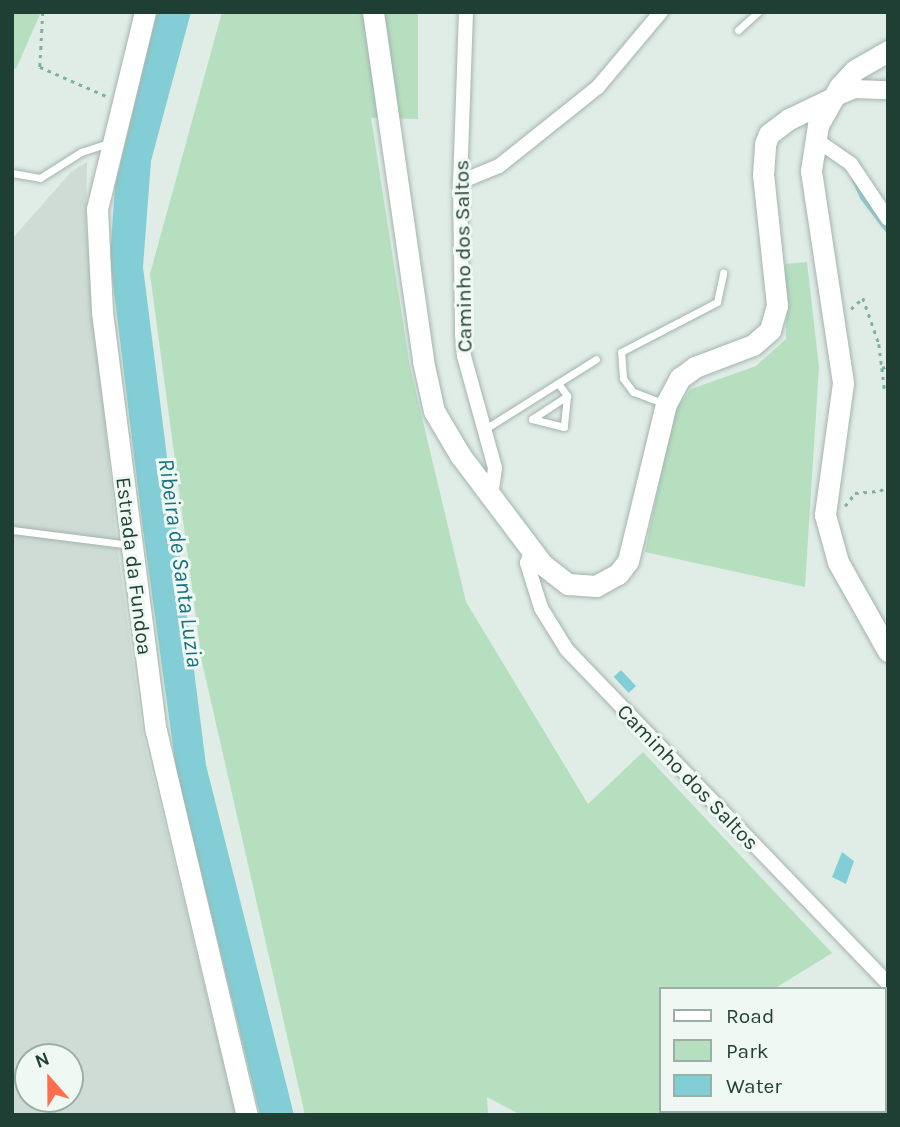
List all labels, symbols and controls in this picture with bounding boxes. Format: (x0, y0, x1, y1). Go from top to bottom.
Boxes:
street label: Caminho dos Saltos (449, 159, 477, 353)
water label: Ribeira de Santa Luzia (152, 457, 208, 669)
street label: Estrada da Fundoa (111, 476, 157, 656)
street label: Caminho dos Saltos (612, 699, 764, 855)
legend (659, 987, 886, 1113)
text: Road (726, 1004, 774, 1028)
text: Park (726, 1039, 769, 1063)
north arrow (14, 1043, 84, 1113)
text: N (32, 1048, 52, 1073)
text: Water (726, 1074, 782, 1098)

